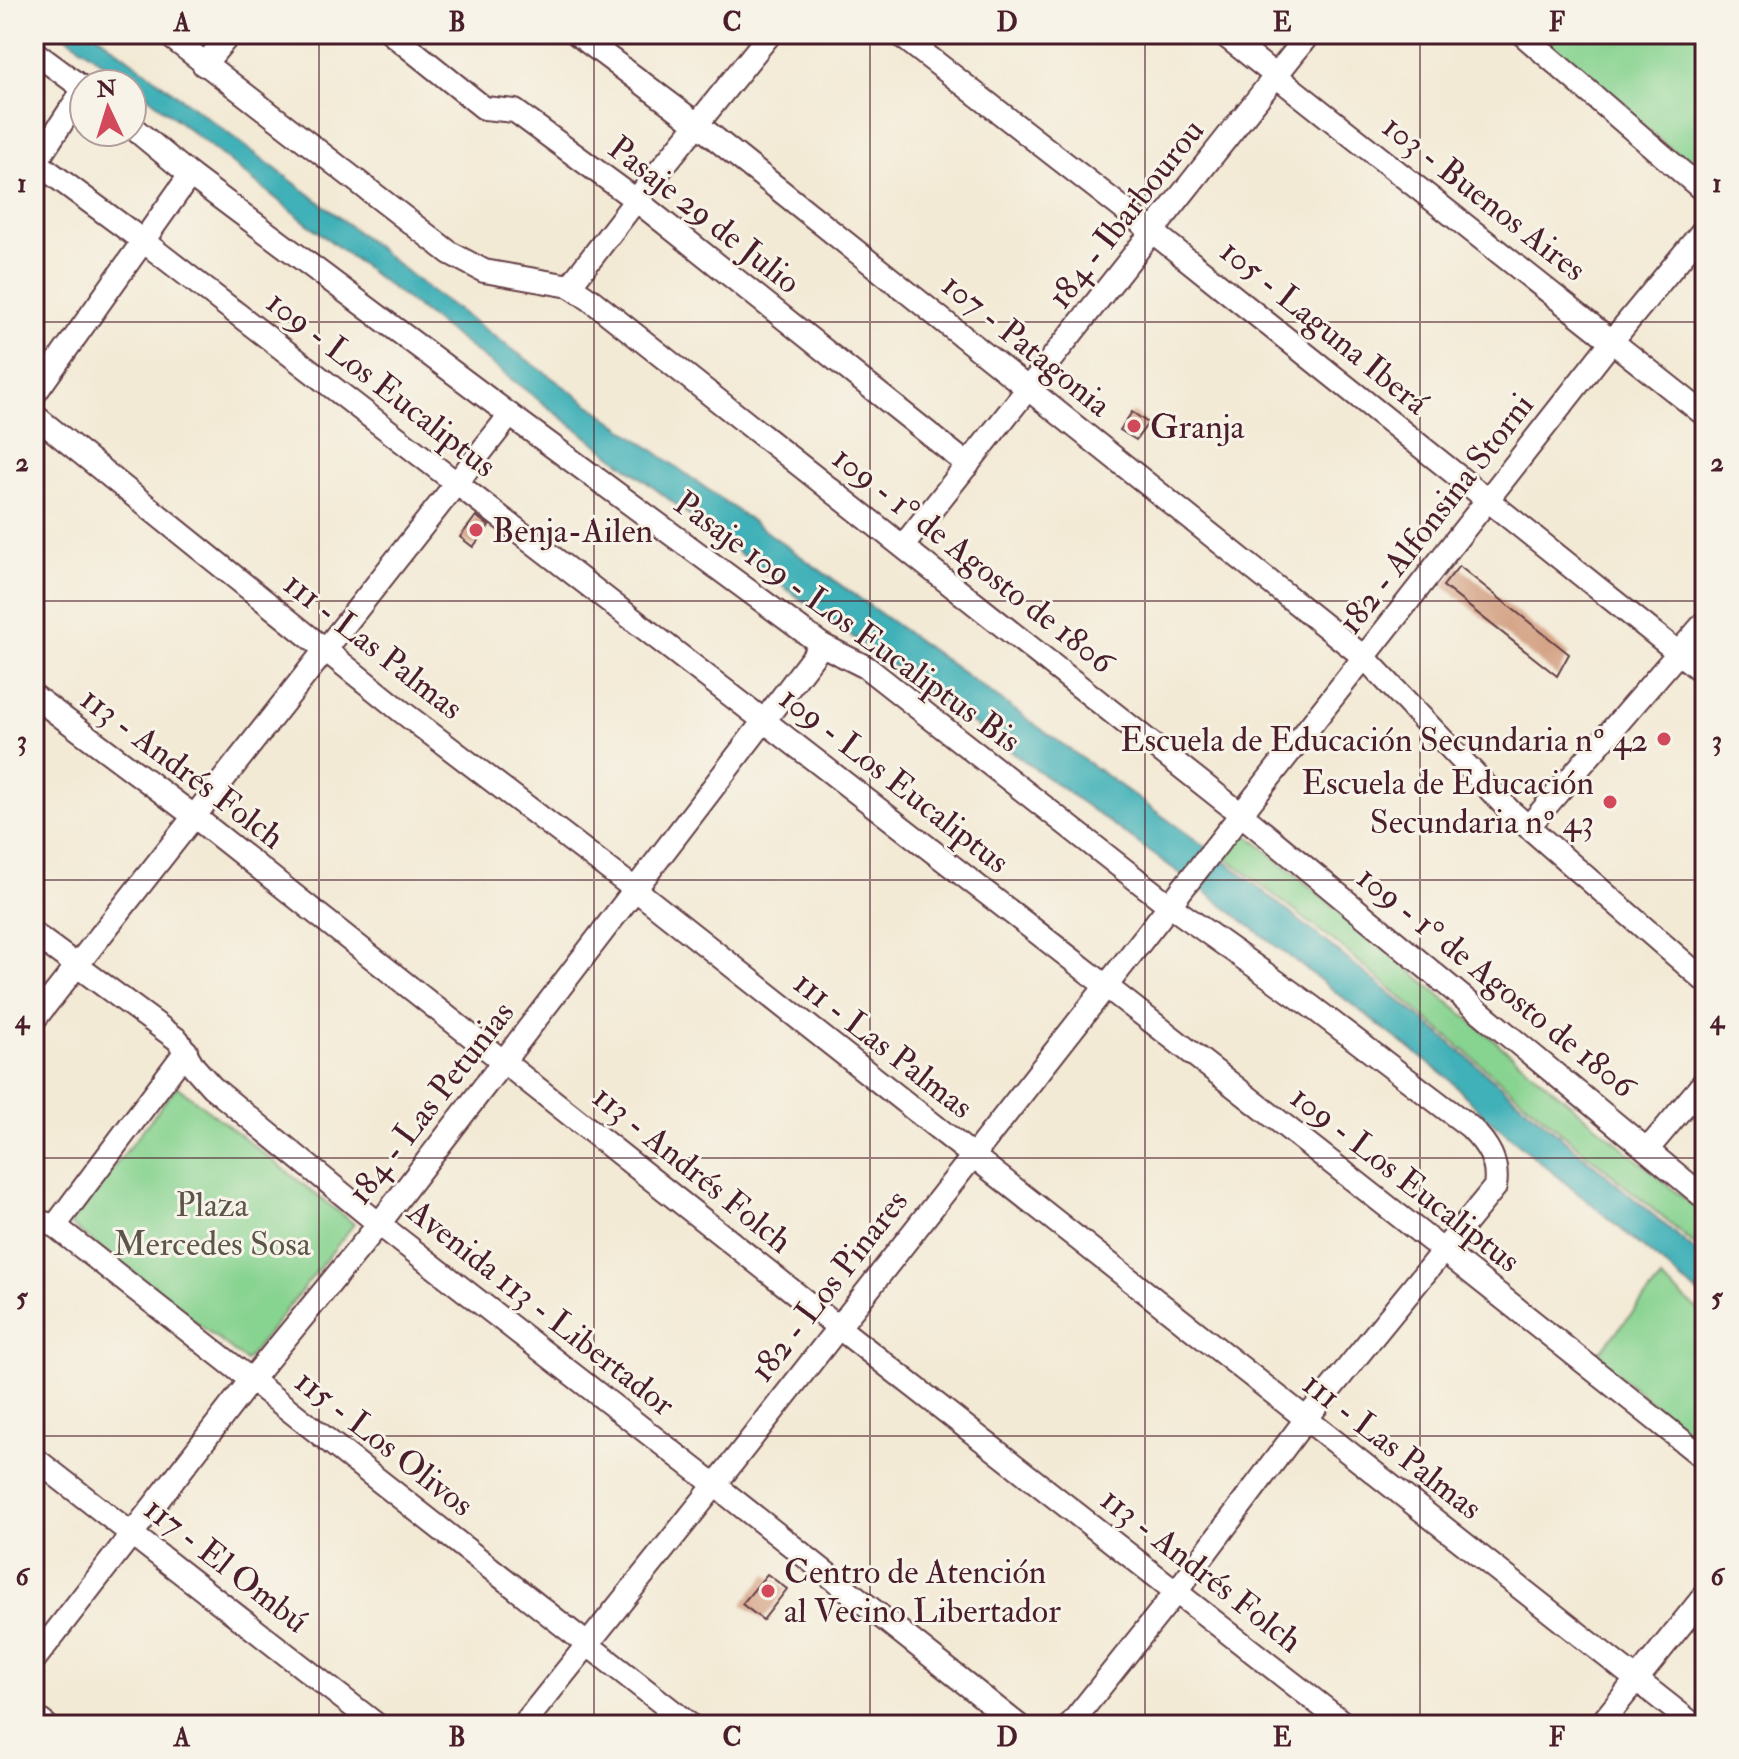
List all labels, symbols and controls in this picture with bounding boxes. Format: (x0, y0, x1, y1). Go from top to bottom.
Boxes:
text: A (173, 7, 191, 39)
text: B (448, 7, 466, 39)
text: C (722, 7, 742, 39)
text: D (996, 7, 1018, 39)
text: E (1273, 7, 1292, 39)
text: F (1549, 7, 1566, 39)
north arrow (68, 68, 148, 148)
text: N (95, 74, 118, 104)
street label: 103 - Buenos Aires (1374, 105, 1595, 291)
street label: 184 - Ibarbourou (1039, 110, 1214, 318)
street label: Pasaje 29 de Julio (599, 127, 809, 304)
text: 1 (17, 168, 27, 200)
text: 1 (1712, 168, 1722, 200)
street label: 105 - Laguna Iberá (1211, 230, 1438, 425)
street label: 107 - Patagonia (933, 264, 1120, 427)
street label: 109 - Los Eucaliptus (257, 281, 505, 487)
street label: 182 - Alfonsina Storni (1329, 385, 1544, 643)
place label: Granja (1150, 406, 1246, 449)
marker: Granja (1125, 417, 1143, 435)
street label: 109 - 1° de Agosto de 1806 (823, 437, 1124, 685)
text: 2 (15, 447, 29, 479)
text: 2 (1710, 447, 1724, 479)
street label: Pasaje 109 - Los Eucaliptus Bis (665, 482, 1029, 763)
place label: Benja-Ailen (492, 510, 653, 553)
marker: Benja-Ailen (467, 521, 485, 539)
street label: 111 - Las Palmas (275, 563, 472, 730)
street label: 109 - Los Eucaliptus (770, 677, 1018, 883)
street label: 113 - Andrés Folch (72, 678, 293, 859)
place label: Escuela de Educación Secundaria nº 42 (1120, 719, 1648, 762)
text: 3 (17, 725, 27, 757)
text: 3 (1712, 725, 1722, 757)
marker: Escuela de Educación Secundaria nº 42 (1655, 730, 1673, 748)
place label: Escuela de Educación Secundaria nº 43 (1301, 762, 1594, 844)
marker: Escuela de Educación Secundaria nº 43 (1601, 793, 1619, 811)
street label: 109 - 1° de Agosto de 1806 (1348, 856, 1646, 1109)
street label: 111 - Las Palmas (785, 962, 982, 1129)
street label: 184 - Las Petunias (338, 993, 524, 1213)
text: 4 (14, 1004, 31, 1036)
text: 4 (1709, 1004, 1726, 1036)
street label: 113 - Andrés Folch (584, 1076, 801, 1263)
street label: 109 - Los Eucaliptus (1281, 1076, 1529, 1282)
street label: 182 - Los Pinares (741, 1181, 918, 1391)
park label: Plaza Mercedes Sosa (113, 1184, 312, 1266)
street label: Avenida 113 - Libertador (398, 1190, 684, 1426)
text: 5 (16, 1282, 28, 1314)
text: 5 (1711, 1282, 1723, 1314)
street label: 115 - Los Olivos (286, 1360, 482, 1526)
street label: 111 - Las Palmas (1294, 1363, 1491, 1530)
street label: 113 - Andrés Folch (1092, 1478, 1311, 1662)
street label: 117 - El Ombú (135, 1488, 317, 1643)
place label: Centro de Atención al Vecino Libertador (784, 1551, 1061, 1633)
text: 6 (15, 1561, 30, 1593)
text: 6 (1710, 1561, 1725, 1593)
marker: Centro de Atención al Vecino Libertador (759, 1582, 777, 1600)
text: A (173, 1722, 191, 1754)
text: B (448, 1722, 466, 1754)
text: C (722, 1722, 742, 1754)
text: D (996, 1722, 1018, 1754)
text: E (1273, 1722, 1292, 1754)
text: F (1549, 1722, 1566, 1754)

